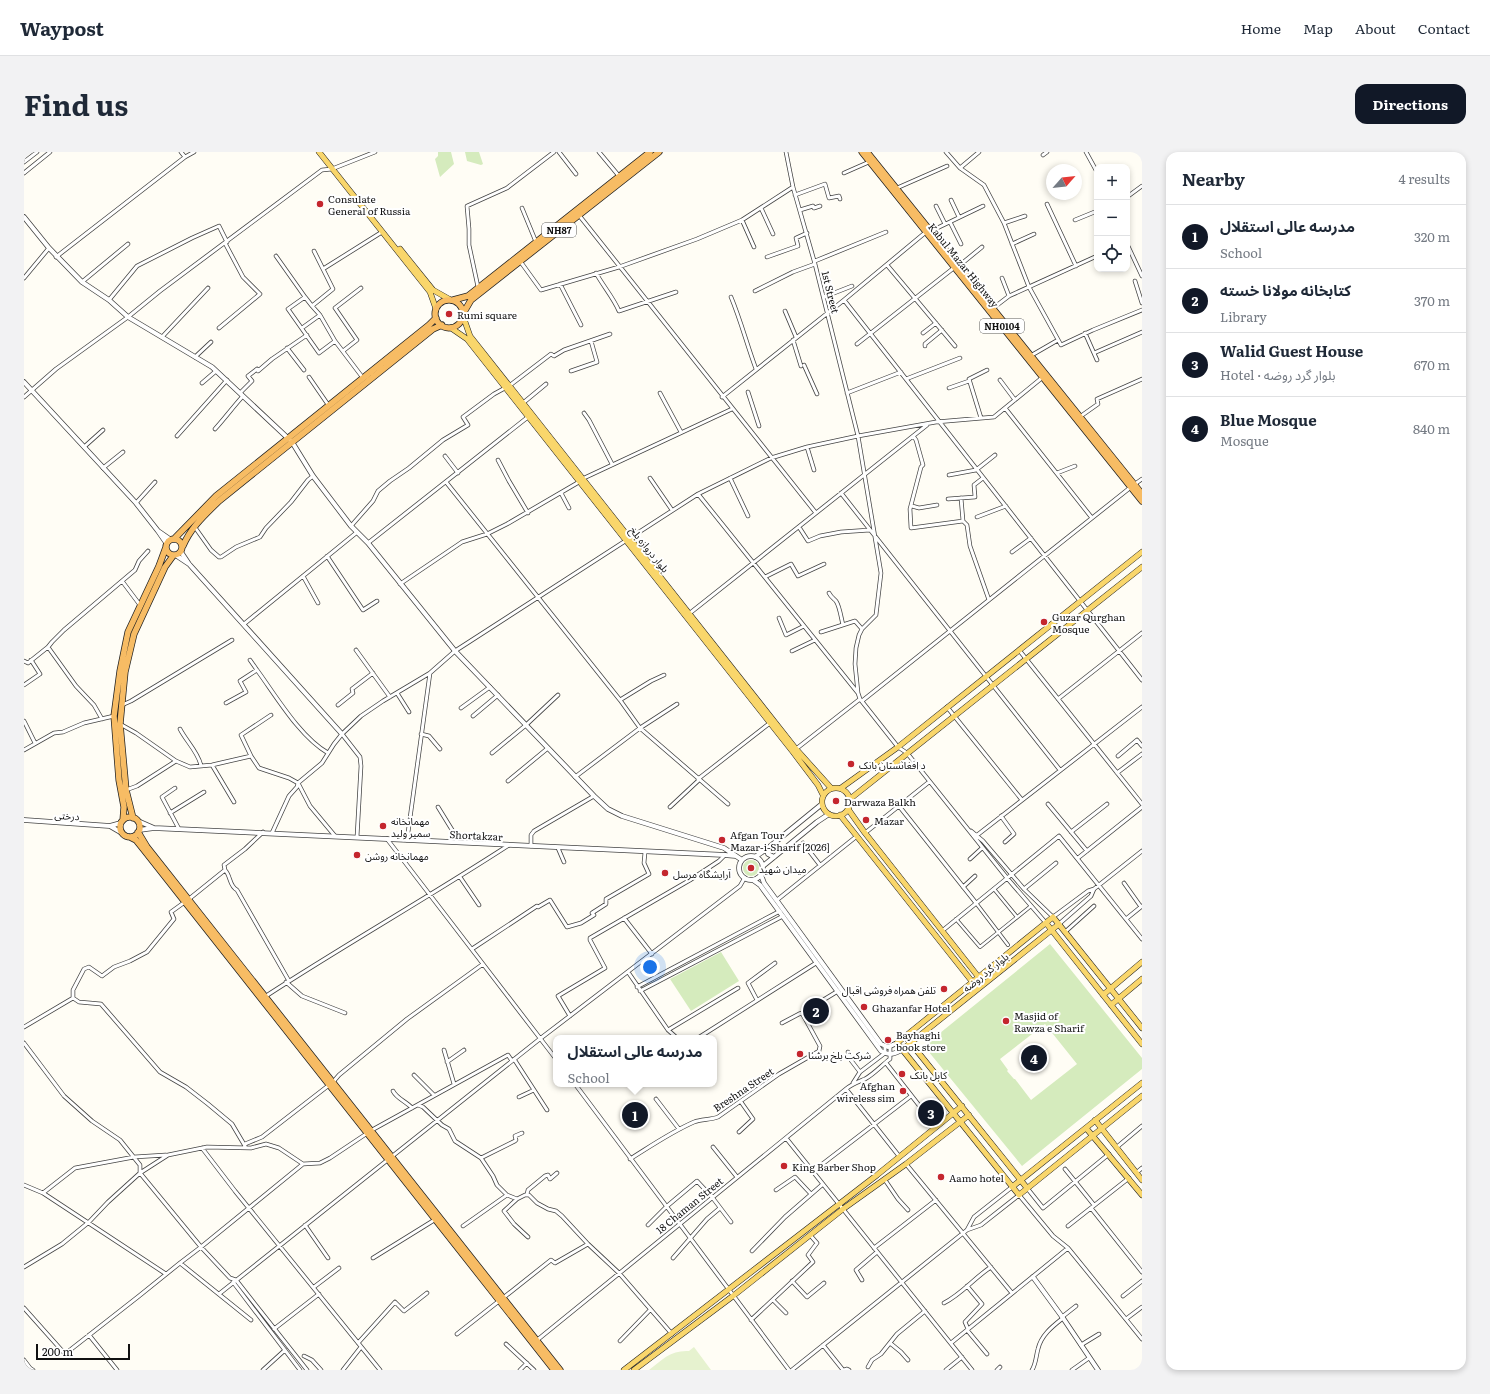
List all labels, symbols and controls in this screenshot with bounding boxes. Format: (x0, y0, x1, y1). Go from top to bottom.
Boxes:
text: Waypost (20, 14, 104, 42)
text: Home (1241, 18, 1281, 38)
text: Map (1303, 18, 1333, 38)
text: About (1355, 18, 1396, 38)
text: Contact (1418, 18, 1470, 38)
text: Find us (24, 83, 128, 125)
button: Directions (1355, 84, 1466, 124)
north arrow (1046, 164, 1082, 200)
map controls (1094, 164, 1130, 272)
button: + (1094, 164, 1130, 200)
text: Nearby (1182, 166, 1245, 191)
text: 4 results (1399, 169, 1450, 188)
place label: Consulate General of Russia (328, 191, 411, 218)
marker: Consulate General of Russia (315, 199, 325, 209)
button: − (1094, 200, 1130, 236)
text: مدرسه عالی استقلال (1220, 214, 1355, 237)
street label: Kabul Mazar Highway (925, 220, 1003, 311)
road number: NH87 (542, 223, 576, 237)
text: 1 (1192, 227, 1198, 246)
text: 320 m (1414, 227, 1450, 246)
button: locate (1094, 236, 1130, 272)
text: School (1220, 243, 1262, 262)
street label: 1st Street (819, 269, 843, 315)
text: کتابخانه مولانا خسته (1220, 278, 1351, 301)
text: 2 (1192, 291, 1198, 310)
text: 370 m (1414, 291, 1450, 310)
place label: Rumi square (457, 307, 517, 322)
text: Library (1220, 307, 1267, 326)
marker: Rumi square (444, 309, 454, 319)
road number: NH0104 (980, 319, 1024, 333)
text: Walid Guest House (1220, 339, 1363, 362)
text: 3 (1191, 355, 1199, 374)
text: 670 m (1414, 355, 1450, 374)
text: Hotel · بلوار گرد روضه (1220, 365, 1335, 384)
text: Blue Mosque (1220, 408, 1317, 431)
text: 4 (1191, 419, 1199, 438)
text: 840 m (1413, 419, 1450, 438)
text: Mosque (1220, 431, 1269, 450)
street label: بلوار دروازه بلخ (626, 523, 673, 576)
place label: Guzar Qurghan Mosque (1052, 609, 1126, 636)
marker: Guzar Qurghan Mosque (1039, 617, 1049, 627)
place label: د افغانستان بانک (859, 757, 926, 772)
marker: د افغانستان بانک (846, 759, 856, 769)
place label: Darwaza Balkh (844, 794, 916, 809)
marker: Darwaza Balkh (831, 796, 841, 806)
street label: درختی (54, 807, 80, 823)
place label: مهمانخانه سمیر ولید (391, 813, 431, 840)
place label: Mazar (874, 813, 904, 828)
marker: Mazar (861, 815, 871, 825)
marker: مهمانخانه سمیر ولید (378, 821, 388, 831)
street label: Shortakzar (449, 826, 503, 844)
place label: Afgan Tour Mazar-i-Sharif [2026] (730, 827, 830, 854)
marker: Afgan Tour Mazar-i-Sharif [2026] (717, 835, 727, 845)
place label: مهمانخانه روشن (365, 848, 429, 863)
marker: مهمانخانه روشن (352, 850, 362, 860)
place label: میدان شهید (759, 861, 807, 876)
marker: میدان شهید (746, 863, 756, 873)
place label: آرایشگاه مرسل (673, 866, 732, 881)
marker: آرایشگاه مرسل (660, 868, 670, 878)
street label: بلوار گرد روضه (959, 949, 1011, 995)
your location (640, 957, 660, 977)
place label: تلفن همراه فروشی اقبال (842, 982, 936, 997)
marker: تلفن همراه فروشی اقبال (939, 984, 949, 994)
pin: 2 (803, 996, 829, 1026)
place label: Ghazanfar Hotel (872, 1000, 951, 1015)
marker: Ghazanfar Hotel (859, 1002, 869, 1012)
place label: Masjid of Rawza e Sharif (1014, 1008, 1085, 1035)
marker: Masjid of Rawza e Sharif (1001, 1016, 1011, 1026)
place label: Bayhaghi book store (896, 1027, 946, 1054)
popup (553, 1035, 717, 1087)
marker: Bayhaghi book store (883, 1035, 893, 1045)
text: مدرسه عالی استقلال (568, 1039, 702, 1062)
pin: 4 (1021, 1043, 1047, 1073)
place label: شرکت بلخ برشنا (808, 1047, 871, 1063)
marker: شرکت بلخ برشنا (795, 1049, 805, 1059)
street label: Breshna Street (710, 1063, 776, 1115)
place label: کابل بانک (910, 1067, 948, 1082)
text: School (568, 1068, 610, 1087)
marker: کابل بانک (897, 1069, 907, 1079)
place label: Afghan wireless sim (837, 1078, 895, 1105)
marker: Afghan wireless sim (898, 1086, 908, 1096)
pin: 3 (918, 1098, 944, 1128)
pin: 1 (622, 1100, 648, 1130)
place label: King Barber Shop (792, 1159, 876, 1174)
marker: King Barber Shop (779, 1161, 789, 1171)
place label: Aamo hotel (949, 1170, 1004, 1185)
marker: Aamo hotel (936, 1172, 946, 1182)
street label: 18 Chaman Street (652, 1173, 726, 1237)
scale bar (36, 1342, 130, 1361)
text: 200 m (42, 1343, 73, 1359)

